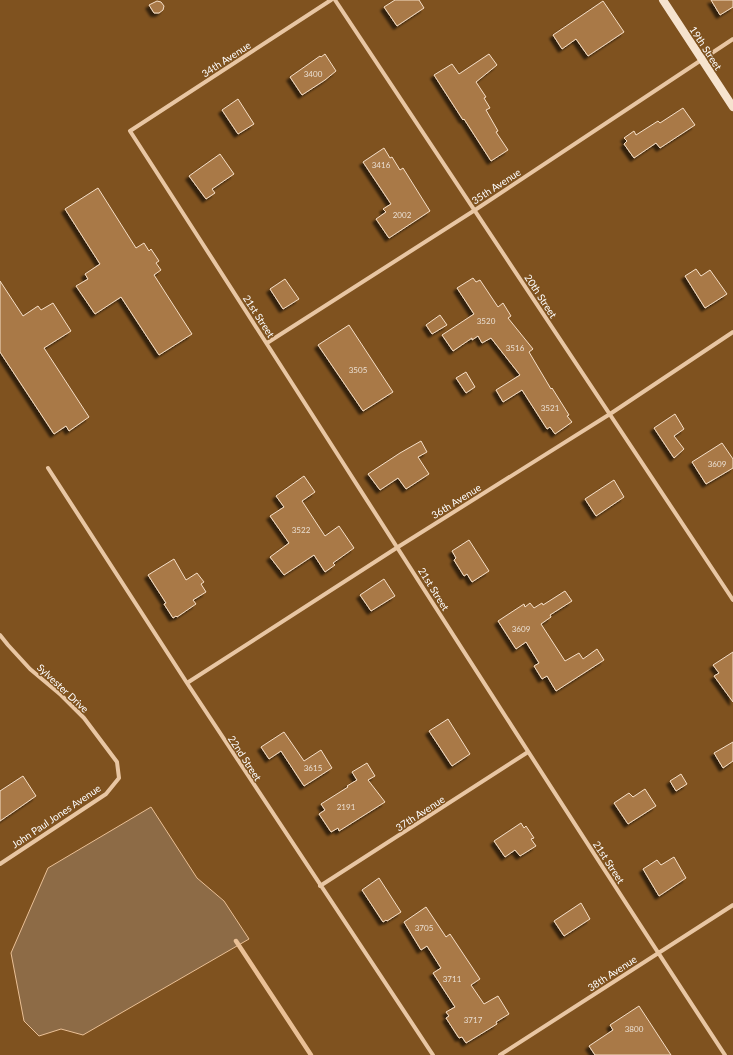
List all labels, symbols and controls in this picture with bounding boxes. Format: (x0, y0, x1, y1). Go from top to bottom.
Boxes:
street label: 19th Street (687, 24, 725, 72)
street label: 34th Avenue (199, 39, 253, 79)
house number: 3400 (304, 69, 323, 79)
house number: 3416 (372, 160, 391, 170)
street label: 35th Avenue (469, 166, 523, 206)
house number: 2002 (393, 210, 412, 220)
street label: 20th Street (522, 272, 560, 320)
street label: 21st Street (241, 292, 277, 340)
house number: 3520 (477, 316, 496, 326)
house number: 3516 (506, 343, 525, 353)
house number: 3505 (349, 365, 368, 375)
house number: 3521 (541, 403, 560, 413)
house number: 3609 (708, 459, 727, 469)
street label: 36th Avenue (429, 481, 483, 521)
house number: 3522 (292, 525, 311, 535)
street label: 21st Street (416, 565, 452, 613)
house number: 3609 (512, 624, 531, 634)
street label: Sylvester Drive (35, 661, 91, 715)
street label: 22nd Street (226, 733, 264, 783)
house number: 3615 (304, 763, 323, 773)
street label: John Paul Jones Avenue (9, 782, 103, 850)
street label: 37th Avenue (393, 793, 447, 833)
house number: 2191 (337, 802, 356, 812)
street label: 21st Street (591, 838, 627, 886)
house number: 3705 (415, 923, 434, 933)
street label: 38th Avenue (585, 953, 639, 993)
house number: 3711 (443, 974, 462, 984)
house number: 3717 (464, 1015, 483, 1025)
house number: 3800 (625, 1024, 644, 1034)

